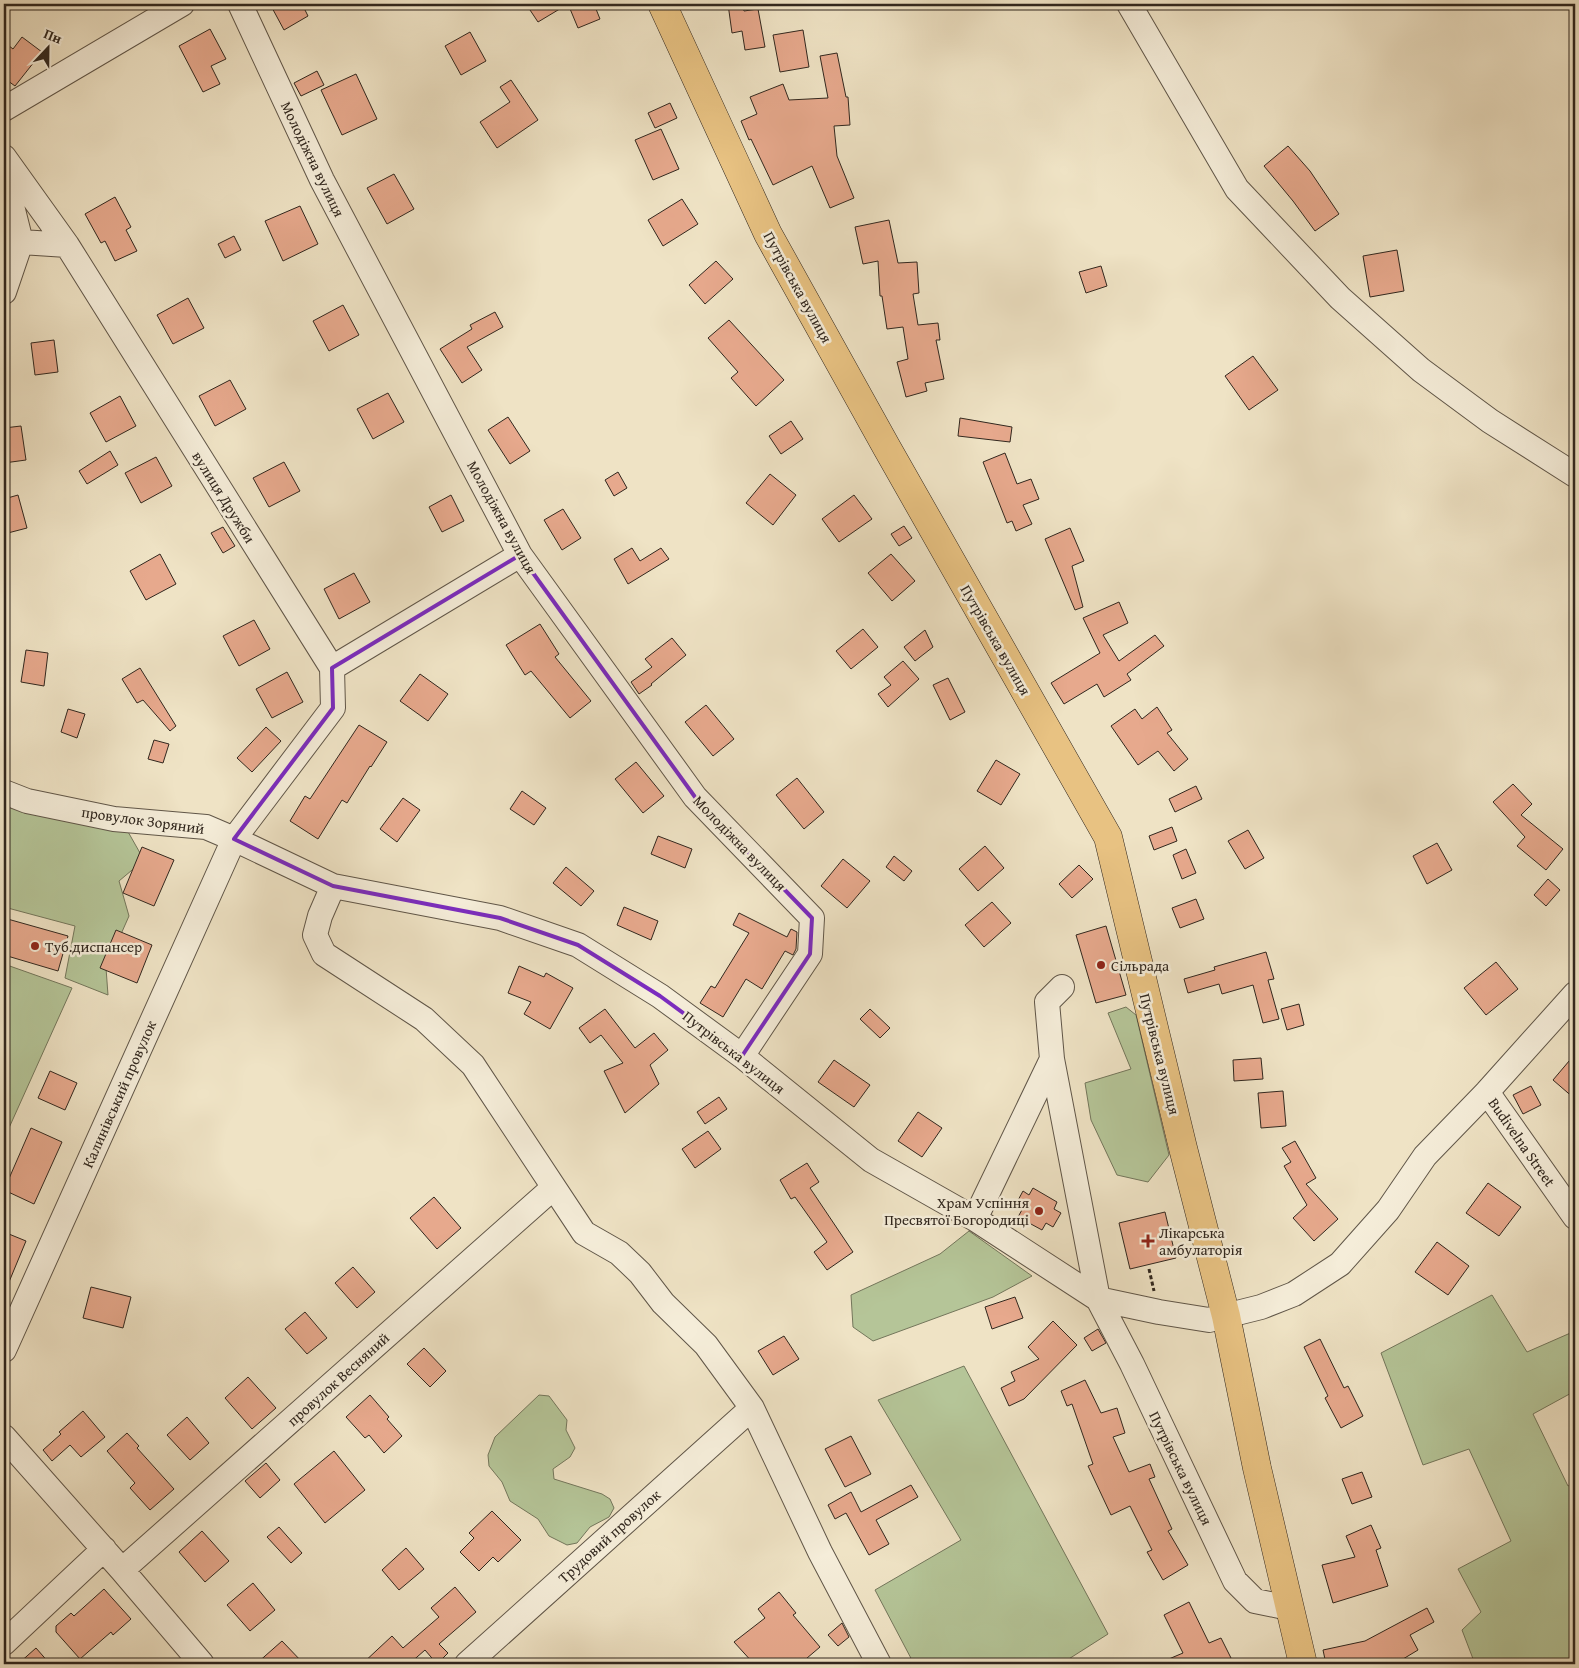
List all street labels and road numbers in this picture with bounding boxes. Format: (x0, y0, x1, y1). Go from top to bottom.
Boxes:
street label: Молодіжна вулиця (276, 98, 350, 221)
street label: Путрівська вулиця (759, 227, 838, 347)
street label: вулиця Дружби (187, 447, 261, 547)
street label: Молодіжна вулиця (462, 457, 542, 578)
street label: Путрівська вулиця (956, 581, 1036, 699)
street label: Молодіжна вулиця (689, 790, 792, 896)
street label: провулок Зоряний (80, 801, 206, 839)
street label: Путрівська вулиця (1135, 991, 1185, 1117)
street label: Путрівська вулиця (678, 1005, 790, 1099)
street label: Калинівський провулок (77, 1017, 161, 1171)
street label: Budivelna Street (1484, 1093, 1561, 1191)
street label: провулок Весняний (282, 1327, 394, 1431)
street label: Путрівська вулиця (1144, 1407, 1218, 1529)
street label: Трудовий провулок (553, 1484, 665, 1588)

